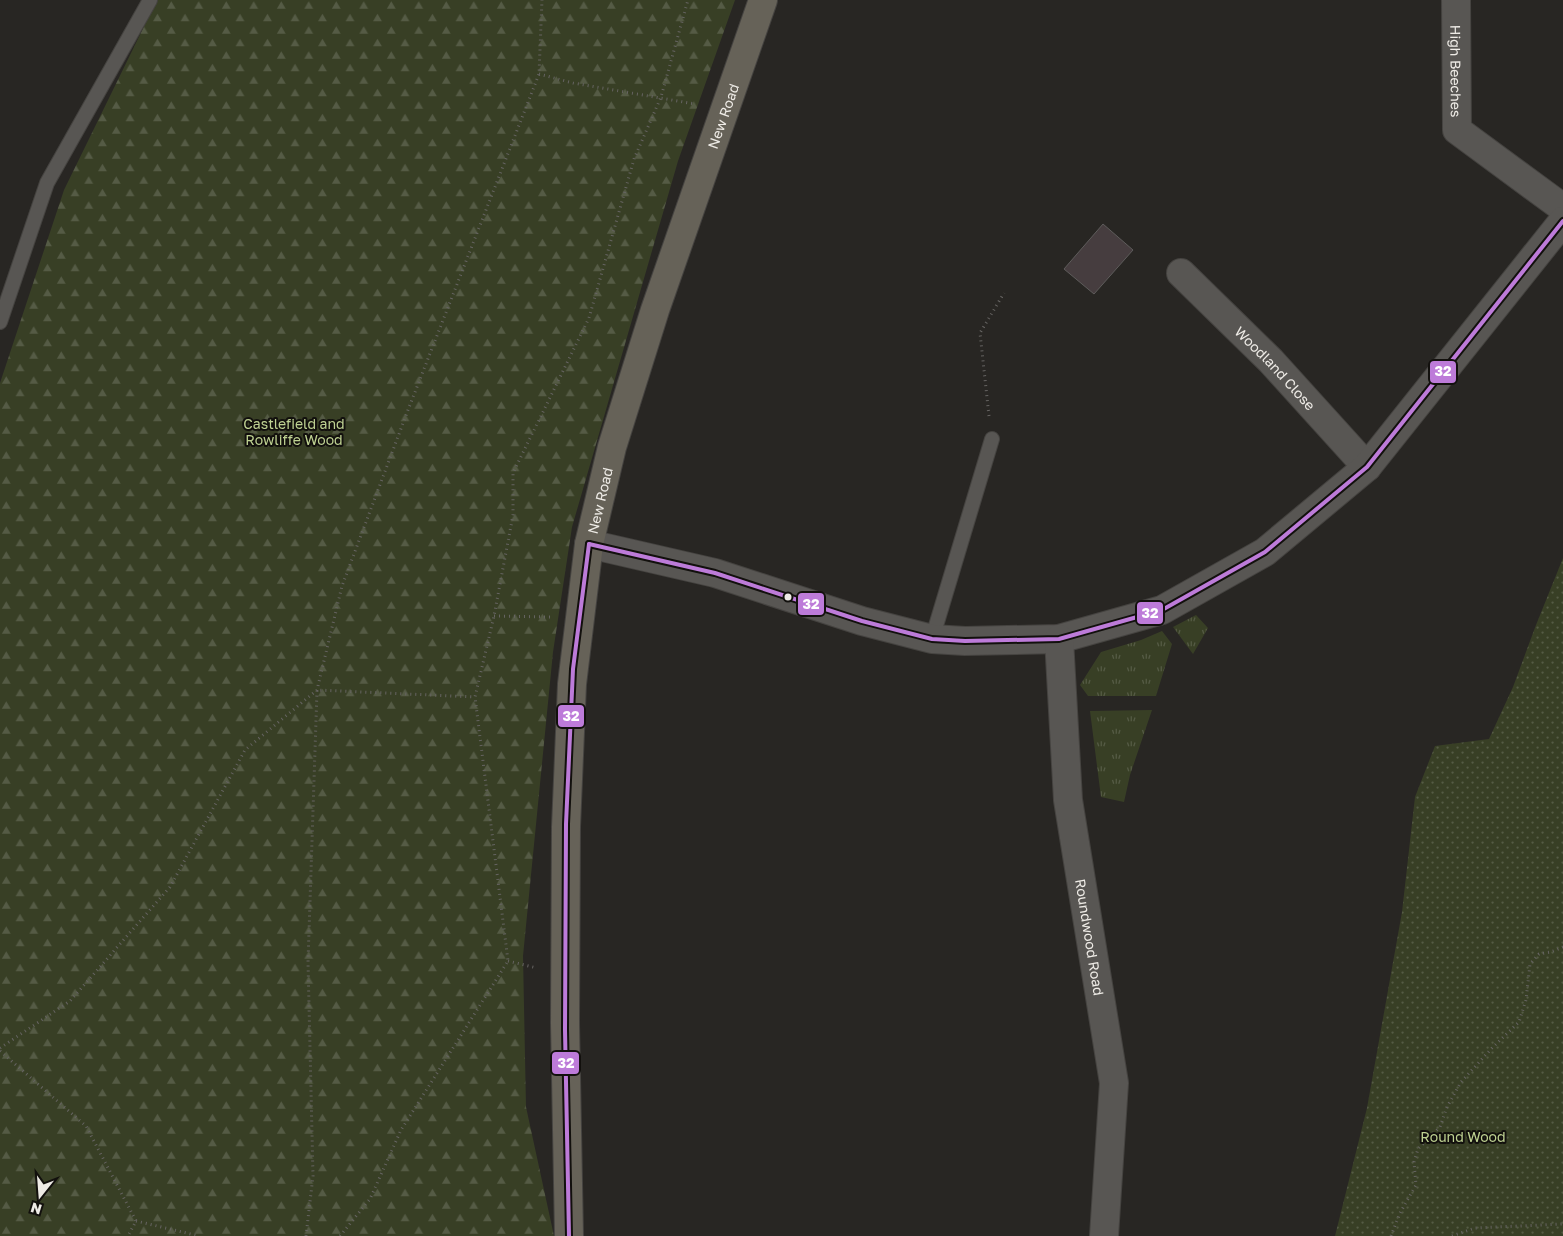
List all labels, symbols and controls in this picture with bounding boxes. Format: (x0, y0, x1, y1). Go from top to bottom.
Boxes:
street label: High Beeches (1448, 25, 1465, 117)
street label: New Road (703, 81, 742, 151)
street label: Woodland Close (1232, 322, 1319, 413)
line badge: 32 (1429, 360, 1457, 384)
text: 32 (1434, 362, 1452, 379)
park label: Castlefield and Rowliffe Wood (243, 415, 345, 448)
street label: New Road (583, 465, 615, 535)
unlabelled marker (783, 592, 793, 602)
line badge: 32 (797, 592, 825, 616)
text: 32 (802, 595, 820, 612)
line badge: 32 (1136, 601, 1164, 625)
text: 32 (1141, 604, 1159, 621)
line badge: 32 (557, 704, 585, 728)
text: 32 (562, 707, 580, 724)
street label: Roundwood Road (1072, 877, 1108, 997)
line badge: 32 (551, 1051, 580, 1075)
text: 32 (557, 1054, 575, 1071)
park label: Round Wood (1420, 1128, 1506, 1145)
north arrow (15, 1171, 65, 1221)
text: N (28, 1199, 44, 1219)

